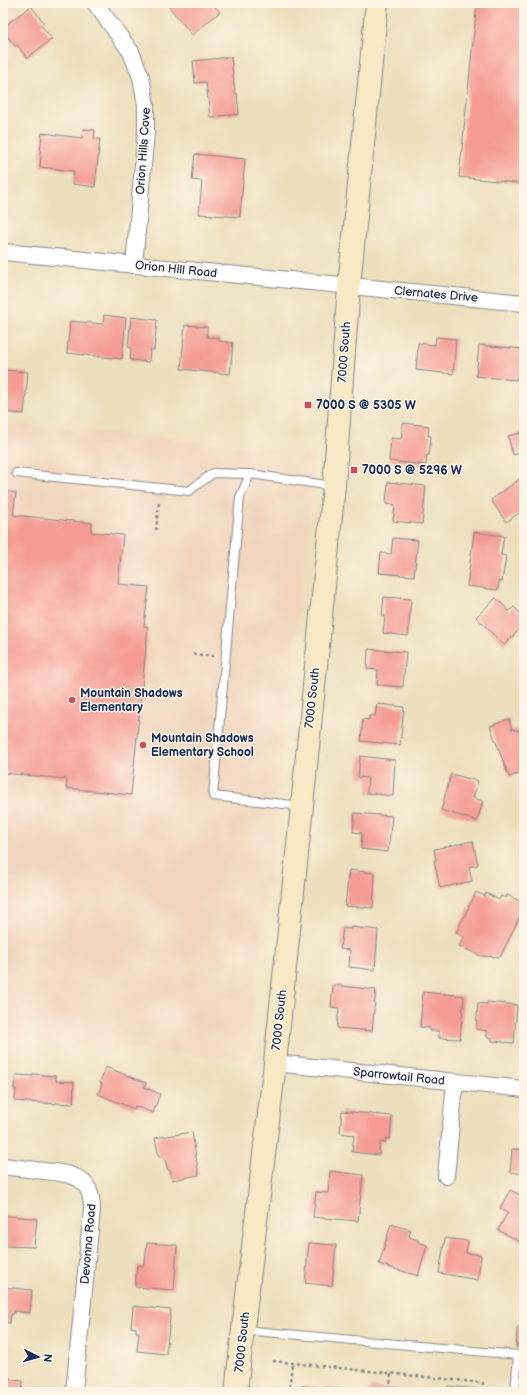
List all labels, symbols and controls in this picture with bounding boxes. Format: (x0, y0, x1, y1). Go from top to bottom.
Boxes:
street label: Orion Hills Cove (133, 107, 154, 195)
street label: Orion Hill Road (134, 258, 218, 281)
street label: Clernates Drive (393, 283, 478, 306)
street label: 7000 South (335, 321, 354, 383)
place label: 7000 S @ 5305 W (316, 398, 417, 413)
marker: 7000 S @ 5305 W (303, 400, 313, 410)
place label: 7000 S @ 5296 W (362, 463, 463, 478)
marker: 7000 S @ 5296 W (349, 465, 359, 475)
street label: 7000 South (302, 667, 323, 729)
place label: Mountain Shadows Elementary (80, 686, 183, 715)
marker: Mountain Shadows Elementary (67, 695, 77, 705)
place label: Mountain Shadows Elementary School (151, 731, 254, 760)
marker: Mountain Shadows Elementary School (138, 740, 148, 750)
street label: 7000 South (269, 989, 290, 1051)
street label: Sparrowtail Road (352, 1064, 446, 1089)
street label: Devonna Road (78, 1203, 99, 1285)
street label: 7000 South (232, 1311, 253, 1373)
north arrow (18, 1337, 58, 1377)
text: N (41, 1353, 54, 1363)

